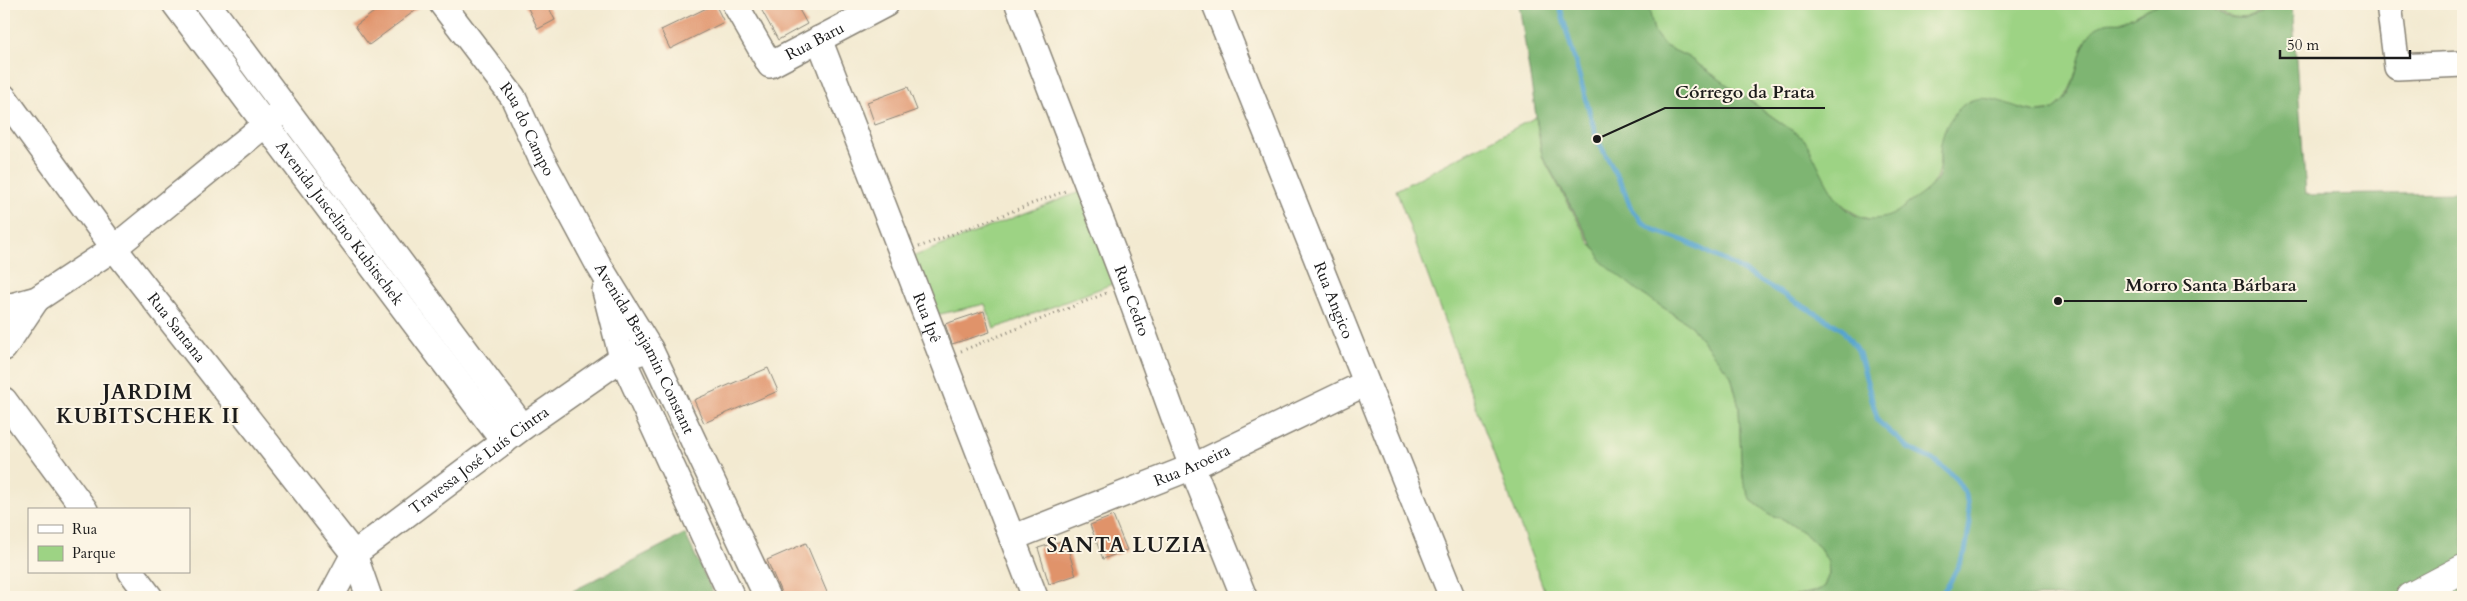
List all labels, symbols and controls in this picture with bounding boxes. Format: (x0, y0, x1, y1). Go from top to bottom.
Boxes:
street label: Rua Baru (782, 17, 848, 66)
scale bar (2280, 28, 2410, 60)
text: 50 m (2287, 35, 2319, 55)
callout: Córrego da Prata (1665, 75, 1825, 108)
street label: Rua do Campo (494, 77, 560, 180)
text: Córrego da Prata (1675, 80, 1815, 105)
street label: Avenida Juscelino Kubitschek (270, 136, 409, 310)
street label: Avenida Benjamin Constant (589, 259, 700, 438)
street label: Rua Angico (1308, 259, 1359, 342)
street label: Rua Cedro (1109, 263, 1155, 340)
callout: Morro Santa Bárbara (2116, 268, 2307, 301)
text: Morro Santa Bárbara (2125, 273, 2297, 298)
street label: Rua Santana (142, 288, 211, 367)
street label: Rua Ipê (907, 289, 947, 346)
district label: JARDIM KUBITSCHEK II (56, 378, 240, 431)
street label: Travessa José Luís Cintra (405, 401, 553, 520)
street label: Rua Aroeira (1151, 439, 1234, 492)
legend (28, 508, 190, 574)
text: Rua (72, 519, 98, 539)
district label: SANTA LUZIA (1046, 531, 1208, 560)
text: Parque (72, 543, 116, 563)

